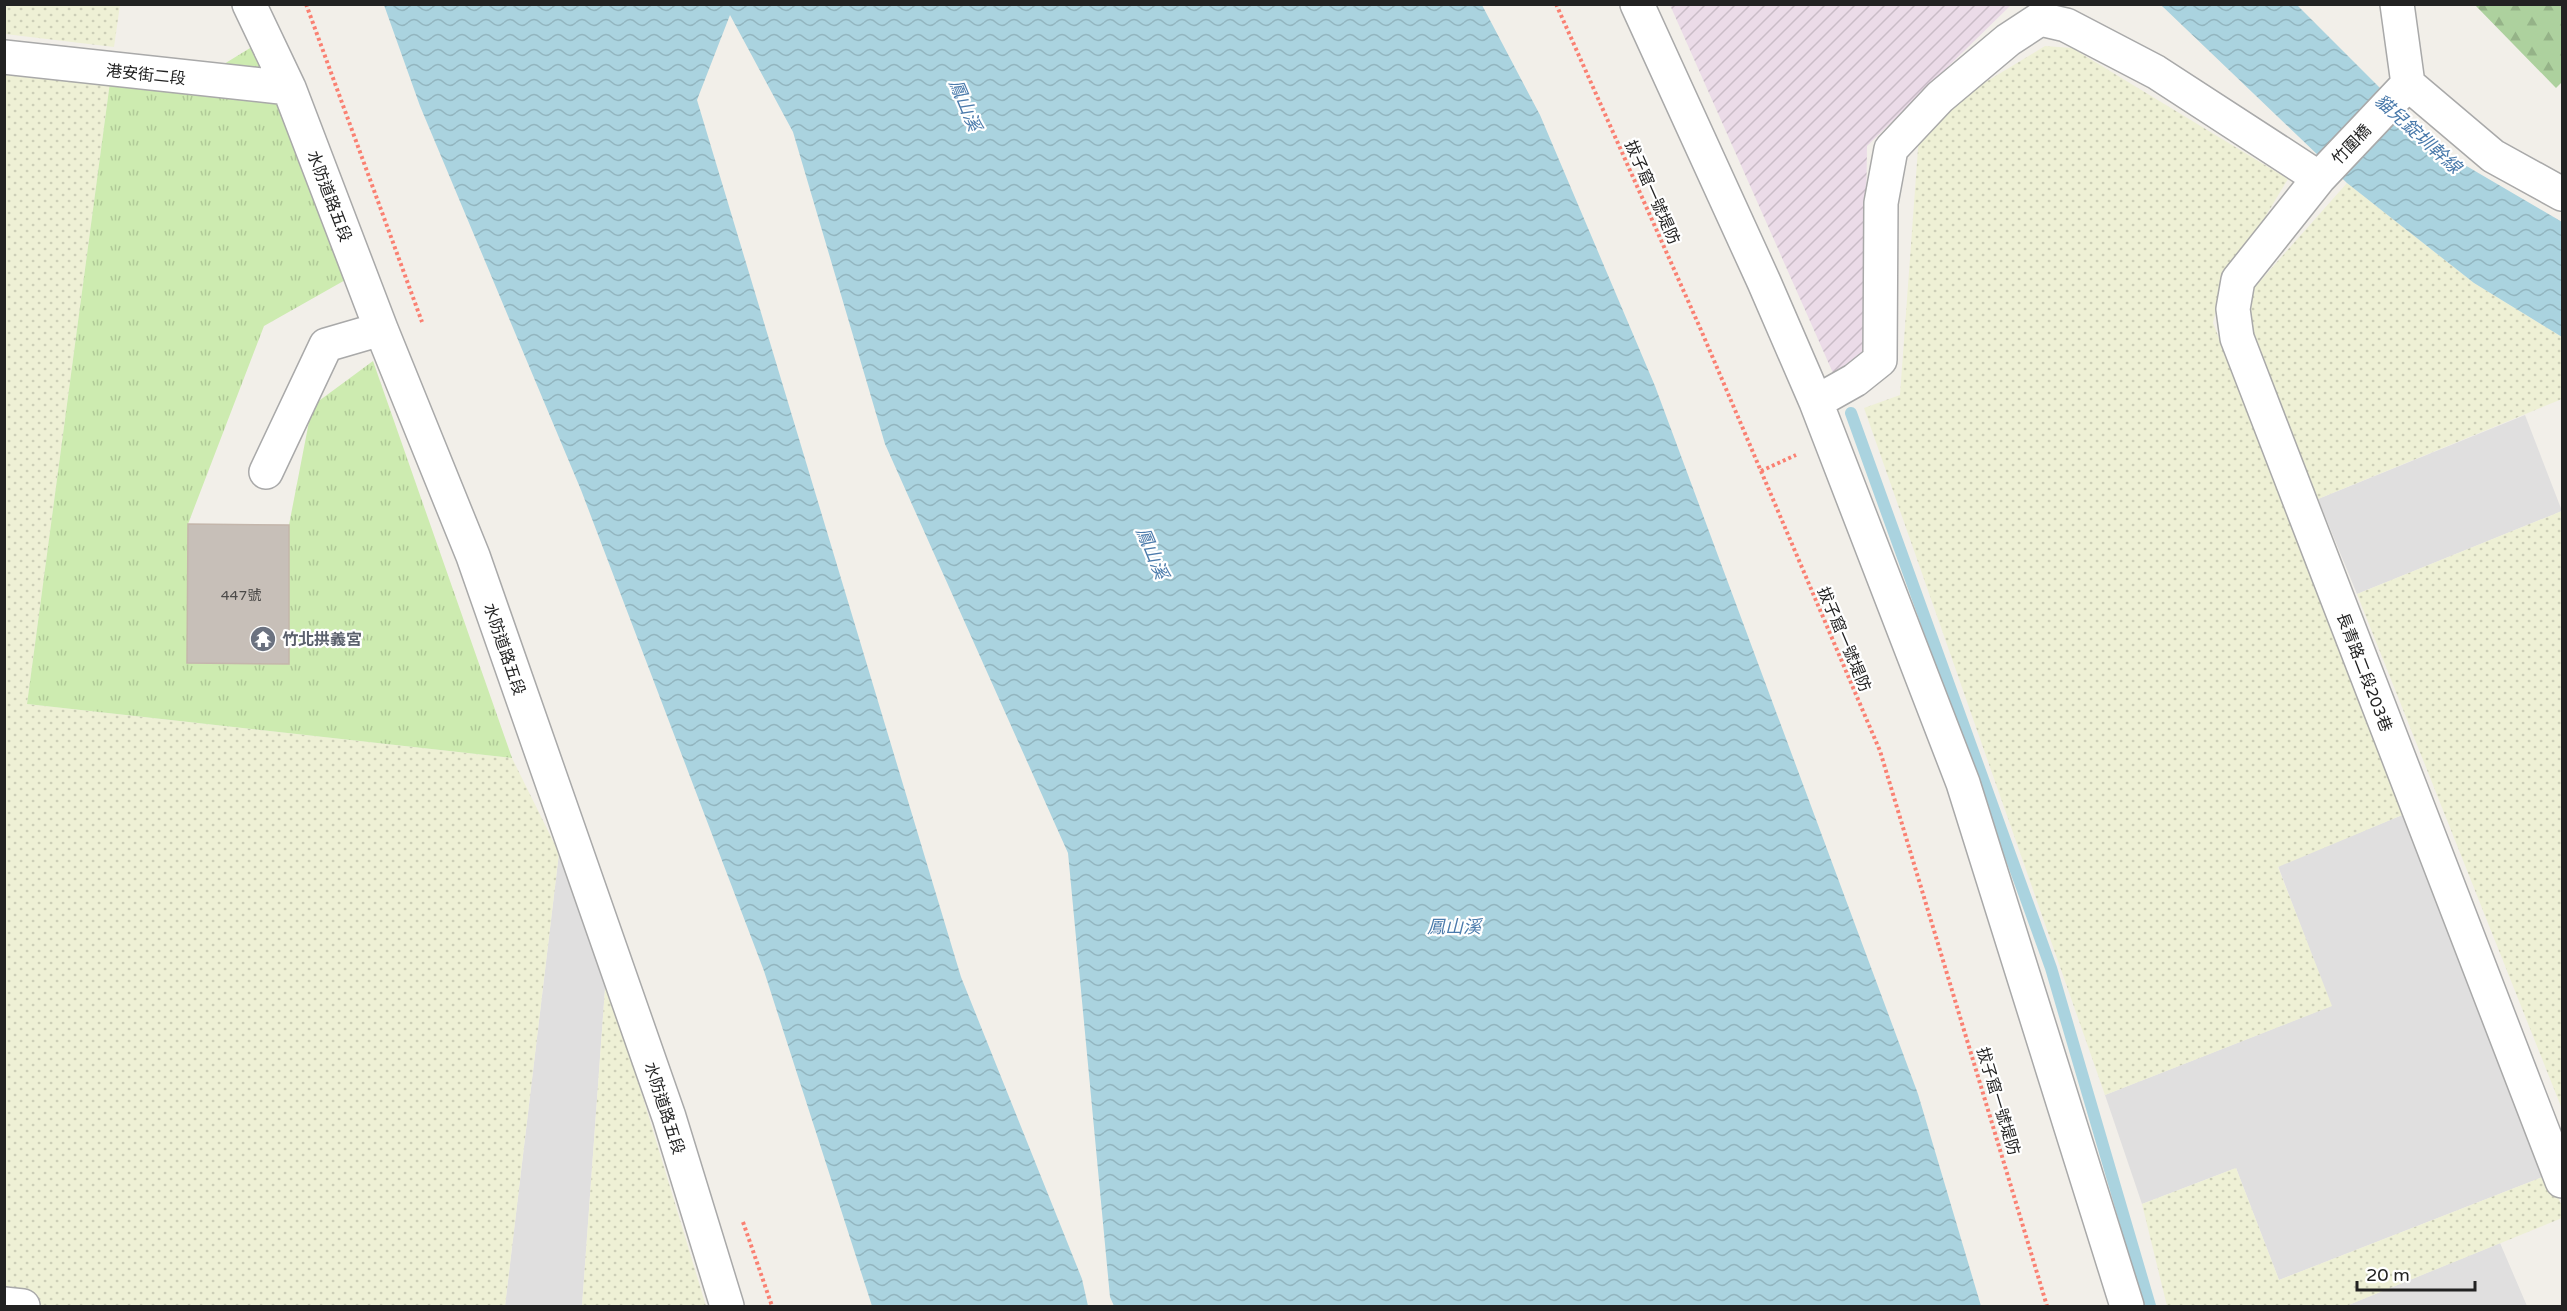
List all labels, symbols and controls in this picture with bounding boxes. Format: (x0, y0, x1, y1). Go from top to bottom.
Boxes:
street label: 港安街二段 (105, 61, 187, 89)
water label: 鳳山溪 (944, 76, 987, 137)
water label: 貓兒錠圳幹線 (2371, 90, 2467, 180)
street label: 竹圍橋 (2328, 120, 2376, 169)
street label: 拔子窟一號堤防 (1620, 137, 1684, 248)
street label: 水防道路五段 (303, 148, 356, 245)
water label: 鳳山溪 (1131, 524, 1174, 585)
street label: 拔子窟一號堤防 (1813, 584, 1875, 695)
house number: 447號 (221, 587, 261, 604)
street label: 水防道路五段 (479, 601, 529, 698)
street label: 長青路二段203巷 (2332, 610, 2396, 735)
temple icon: 竹北拱義宮 (248, 624, 278, 654)
place label: 竹北拱義宮 (282, 630, 362, 650)
water label: 鳳山溪 (1427, 916, 1484, 938)
street label: 拔子窟一號堤防 (1972, 1045, 2024, 1158)
street label: 水防道路五段 (640, 1060, 688, 1157)
scale bar (2357, 1254, 2476, 1292)
text: 20 m (2366, 1264, 2410, 1286)

